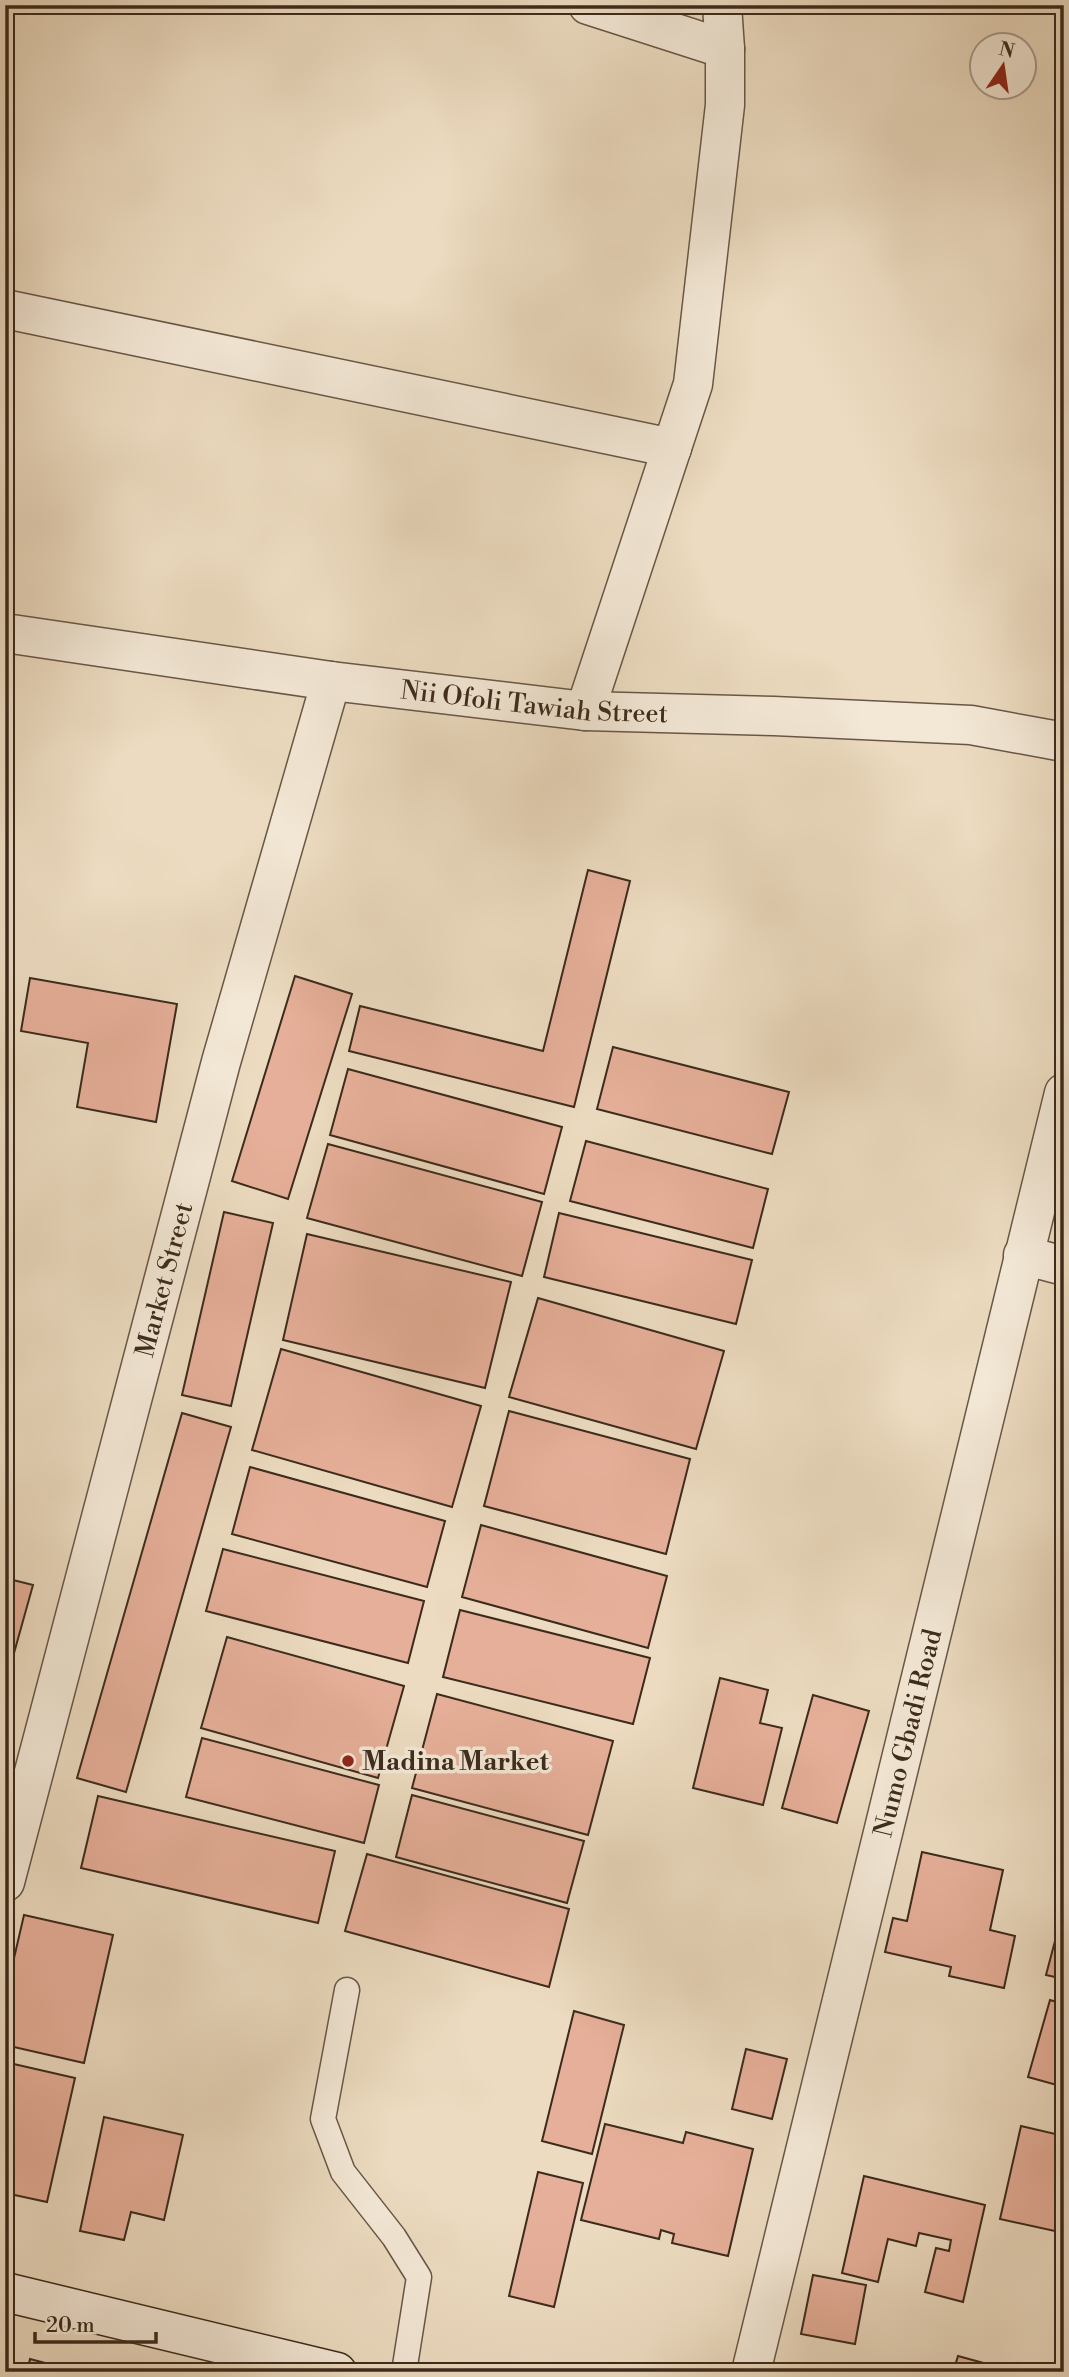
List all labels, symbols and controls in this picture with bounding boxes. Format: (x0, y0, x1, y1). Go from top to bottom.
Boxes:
north arrow (968, 32, 1038, 102)
text: N (997, 37, 1017, 64)
street label: Nii Ofoli Tawiah Street (399, 674, 668, 730)
street label: Market Street (129, 1199, 200, 1361)
street label: Numo Gbadi Road (868, 1626, 949, 1840)
place label: Madina Market (362, 1746, 549, 1778)
marker: Madina Market (340, 1753, 356, 1769)
scale bar (35, 2300, 156, 2344)
text: 20 m (46, 2313, 95, 2339)

